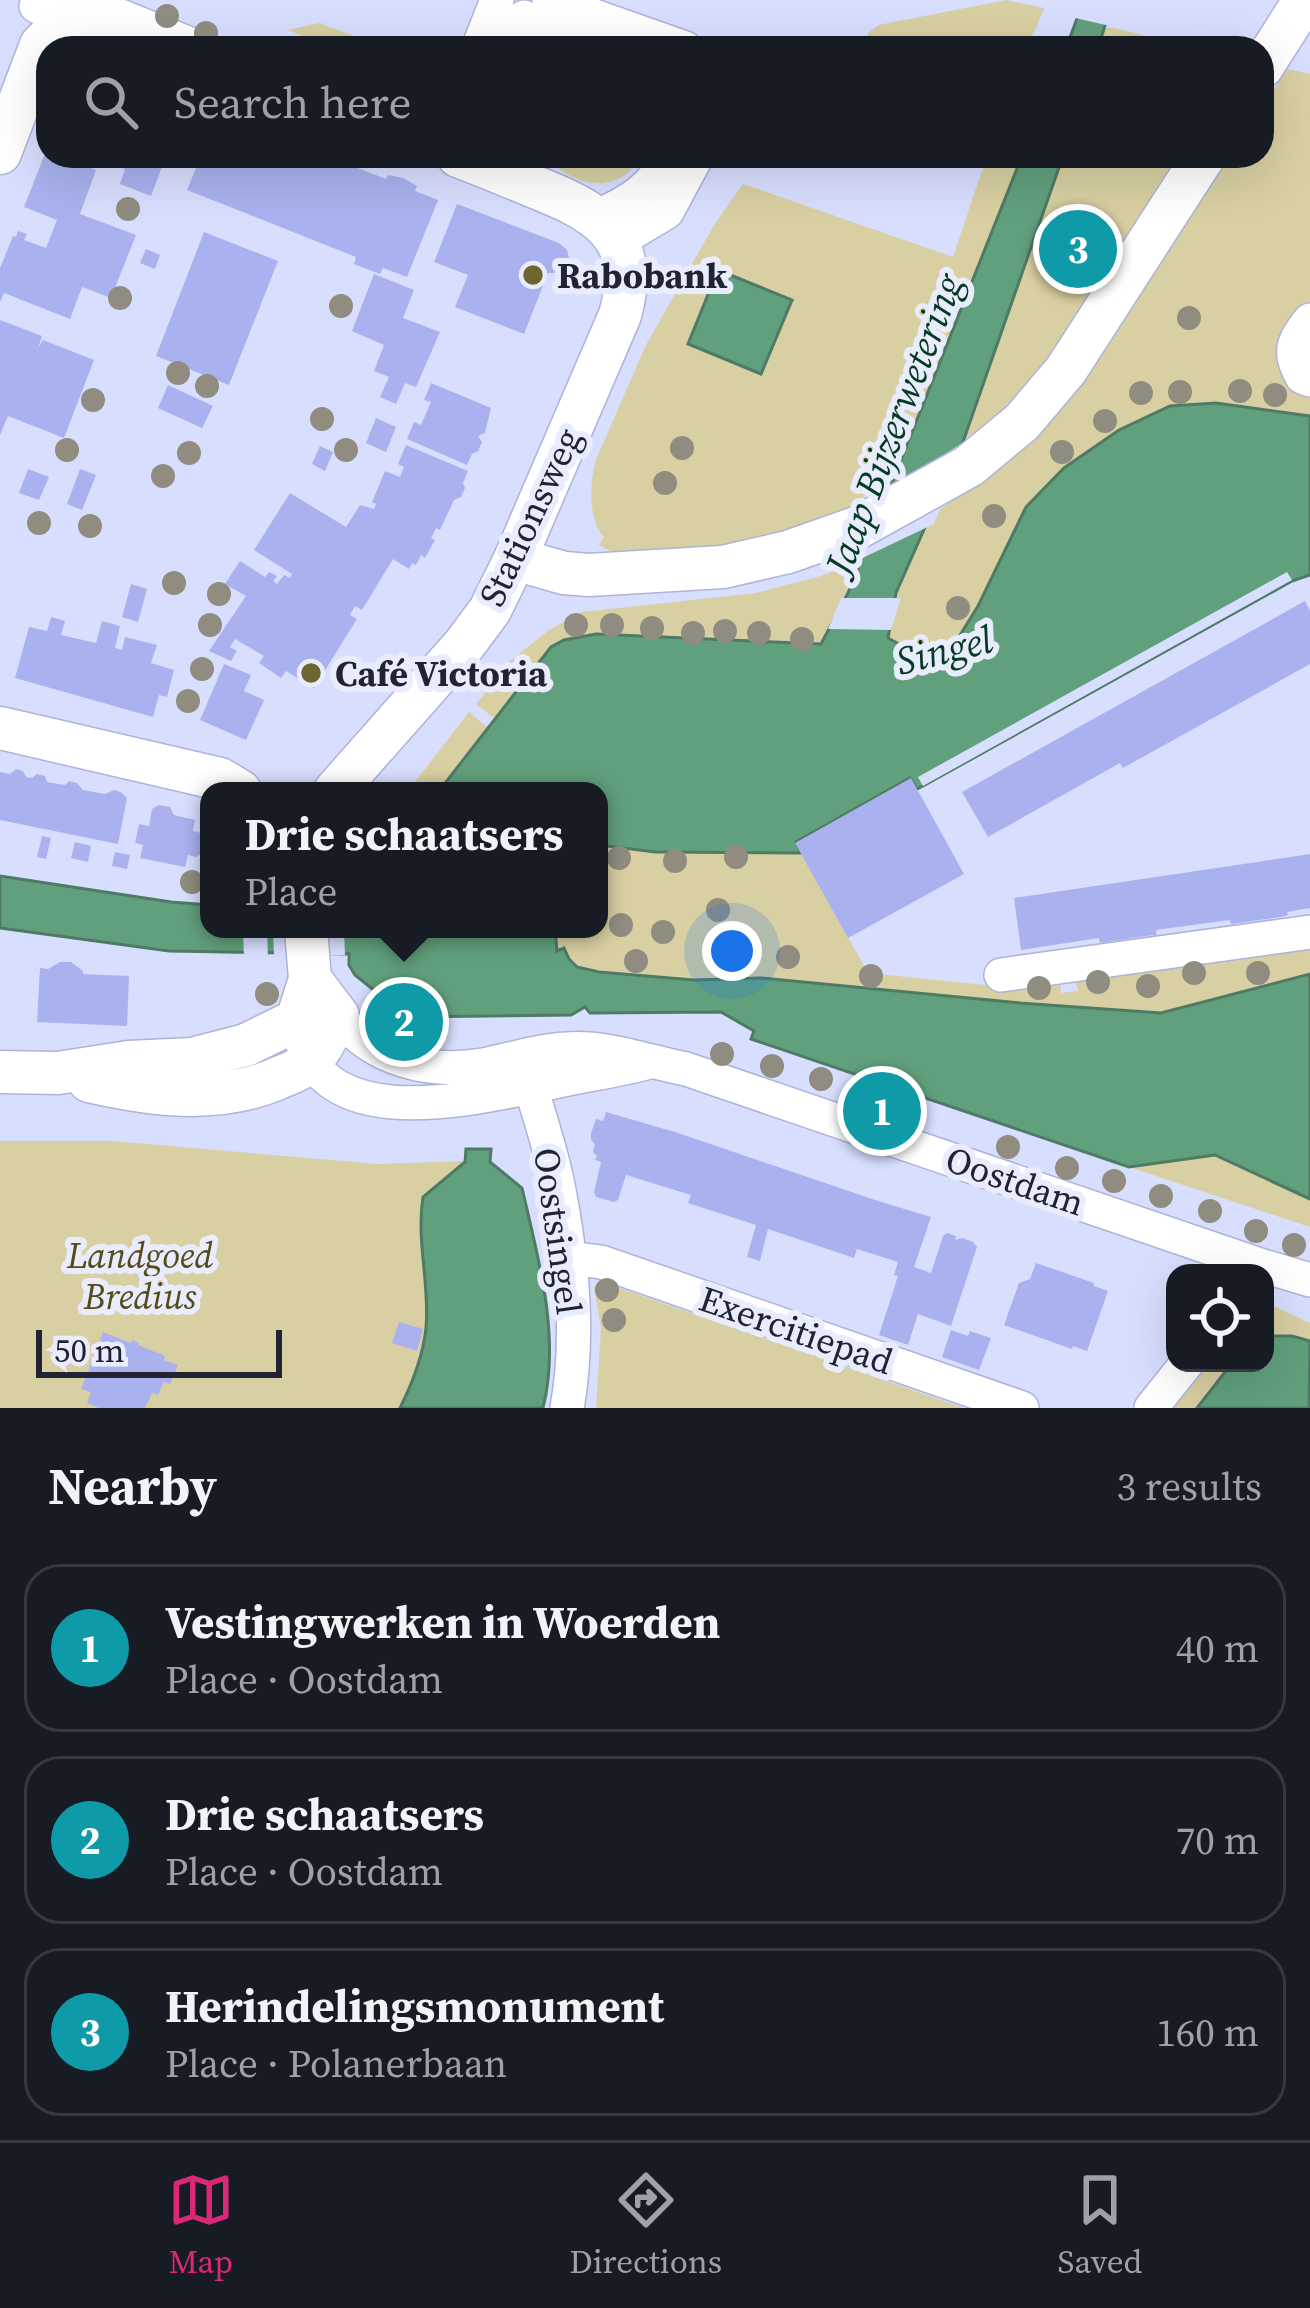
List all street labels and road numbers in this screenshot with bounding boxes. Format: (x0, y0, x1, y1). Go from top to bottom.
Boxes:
street label: Stationsweg (467, 420, 593, 614)
street label: Oostdam (939, 1135, 1091, 1227)
street label: Oostsingel (522, 1145, 594, 1317)
street label: Exercitiepad (693, 1274, 899, 1386)

